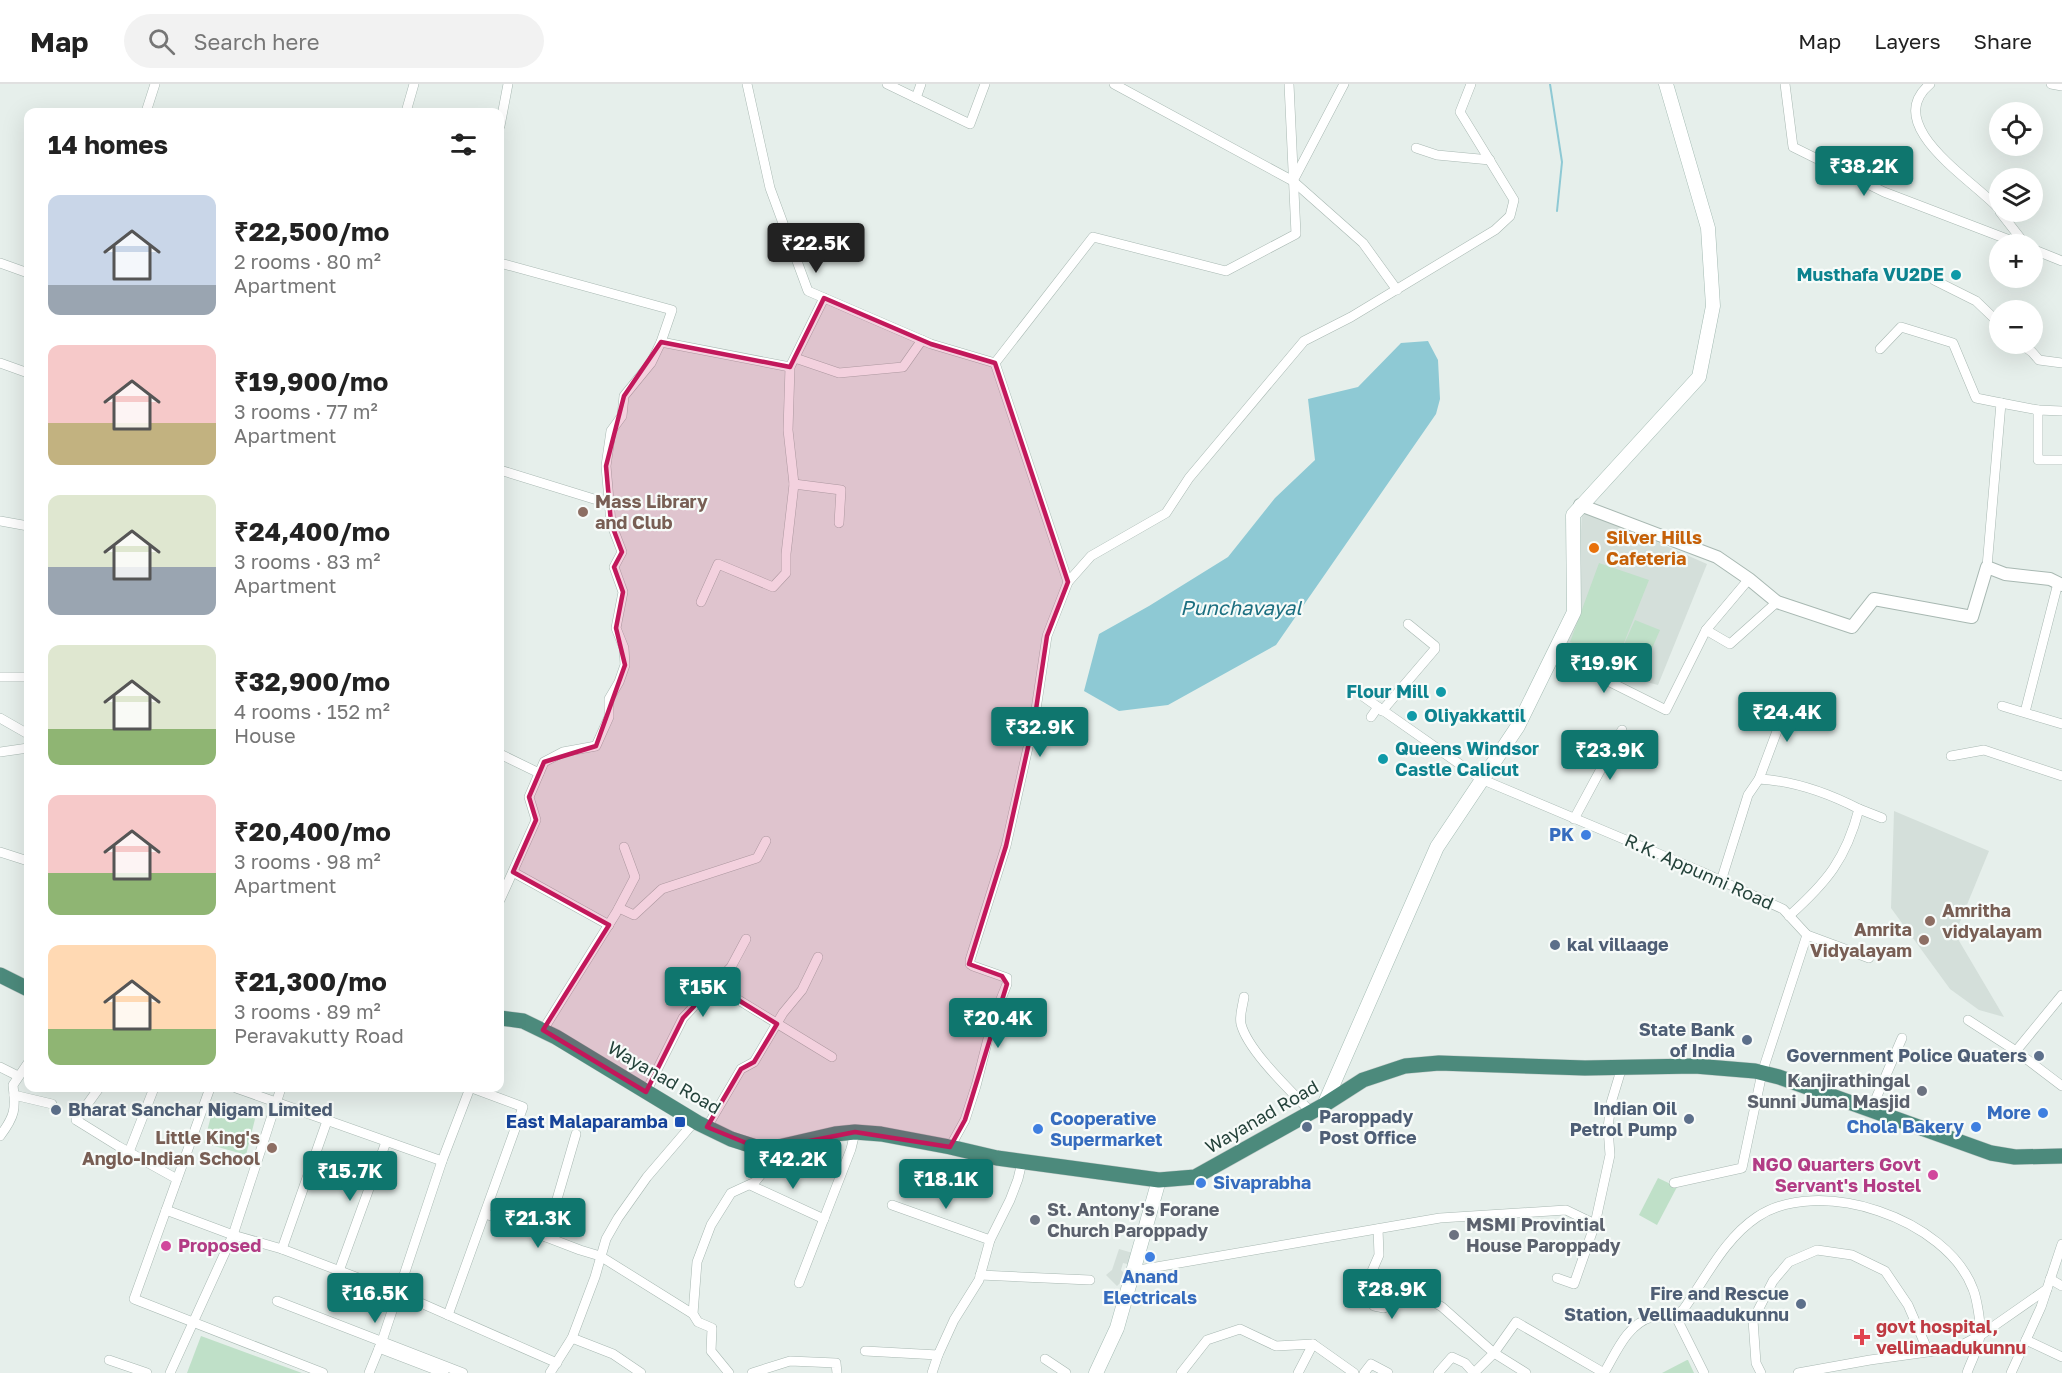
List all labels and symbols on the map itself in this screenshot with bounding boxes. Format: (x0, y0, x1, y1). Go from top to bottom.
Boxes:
pin: ₹38.2K (1815, 146, 1913, 197)
pin: ₹22.5K (767, 223, 865, 274)
place label: Musthafa VU2DE (1797, 263, 1944, 285)
marker: Musthafa VU2DE (1949, 268, 1963, 282)
place label: Mass Library and Club (595, 490, 708, 533)
marker: Mass Library and Club (576, 505, 590, 519)
place label: Silver Hills Cafeteria (1606, 526, 1702, 569)
marker: Silver Hills Cafeteria (1587, 541, 1601, 555)
water label: Punchavayal (1180, 595, 1302, 620)
pin: ₹19.9K (1555, 643, 1653, 694)
place label: Flour Mill (1346, 680, 1429, 702)
marker: Flour Mill (1434, 685, 1448, 699)
pin: ₹24.4K (1738, 692, 1836, 743)
place label: Oliyakkattil (1424, 704, 1526, 726)
pin: ₹32.9K (991, 707, 1089, 758)
marker: Oliyakkattil (1405, 709, 1419, 723)
pin: ₹23.9K (1561, 730, 1659, 781)
place label: Queens Windsor Castle Calicut (1395, 737, 1539, 780)
marker: Queens Windsor Castle Calicut (1376, 752, 1390, 766)
place label: PK (1549, 823, 1574, 845)
marker: PK (1579, 828, 1593, 842)
street label: R.K. Appunni Road (1622, 828, 1777, 914)
place label: Amritha vidyalayam (1942, 899, 2042, 942)
marker: Amritha vidyalayam (1923, 914, 1937, 928)
place label: Amrita Vidyalayam (1810, 918, 1912, 961)
place label: kal villaage (1567, 933, 1669, 955)
marker: Amrita Vidyalayam (1917, 933, 1931, 947)
marker: kal villaage (1548, 938, 1562, 952)
pin: ₹15K (667, 967, 739, 1018)
pin: ₹20.4K (949, 998, 1047, 1049)
place label: State Bank of India (1639, 1018, 1736, 1061)
marker: State Bank of India (1740, 1033, 1754, 1047)
street label: Wayanad Road (604, 1036, 725, 1118)
place label: Government Police Quaters (1786, 1044, 2027, 1066)
marker: Government Police Quaters (2032, 1049, 2046, 1063)
place label: Kanjirathingal Sunni Juma Masjid (1747, 1069, 1910, 1112)
street label: Wayanad Road (1201, 1075, 1322, 1157)
marker: Kanjirathingal Sunni Juma Masjid (1915, 1084, 1929, 1098)
place label: Indian Oil Petrol Pump (1570, 1097, 1677, 1140)
place label: Bharat Sanchar Nigam Limited (68, 1098, 333, 1120)
place label: More (1987, 1101, 2031, 1123)
marker: Bharat Sanchar Nigam Limited (49, 1103, 63, 1117)
place label: Paroppady Post Office (1319, 1105, 1417, 1148)
marker: More (2036, 1106, 2050, 1120)
place label: Cooperative Supermarket (1050, 1107, 1163, 1150)
place label: East Malaparamba (506, 1110, 668, 1132)
marker: Indian Oil Petrol Pump (1682, 1112, 1696, 1126)
marker: East Malaparamba (673, 1115, 687, 1129)
place label: Chola Bakery (1846, 1115, 1964, 1137)
marker: Paroppady Post Office (1300, 1120, 1314, 1134)
marker: Chola Bakery (1969, 1120, 1983, 1134)
marker: Cooperative Supermarket (1031, 1122, 1045, 1136)
place label: Little King's Anglo-Indian School (82, 1126, 260, 1169)
pin: ₹42.2K (744, 1139, 842, 1190)
marker: Little King's Anglo-Indian School (265, 1141, 279, 1155)
pin: ₹15.7K (301, 1151, 399, 1202)
place label: NGO Quarters Govt Servant's Hostel (1752, 1153, 1921, 1196)
pin: ₹18.1K (897, 1159, 995, 1210)
marker: NGO Quarters Govt Servant's Hostel (1926, 1168, 1940, 1182)
place label: Sivaprabha (1213, 1171, 1311, 1193)
marker: Sivaprabha (1194, 1176, 1208, 1190)
pin: ₹21.3K (489, 1198, 587, 1249)
place label: St. Antony's Forane Church Paroppady (1047, 1198, 1220, 1241)
marker: St. Antony's Forane Church Paroppady (1028, 1213, 1042, 1227)
place label: MSMI Provintial House Paroppady (1466, 1213, 1621, 1256)
marker: MSMI Provintial House Paroppady (1447, 1228, 1461, 1242)
place label: Proposed (178, 1234, 261, 1256)
marker: Proposed (159, 1239, 173, 1253)
marker: Anand Electricals (1143, 1250, 1157, 1264)
place label: Anand Electricals (1103, 1265, 1197, 1308)
pin: ₹28.9K (1343, 1269, 1441, 1320)
pin: ₹16.5K (326, 1273, 424, 1324)
place label: Fire and Rescue Station, Vellimaadukunnu (1564, 1282, 1789, 1325)
marker: Fire and Rescue Station, Vellimaadukunnu (1794, 1297, 1808, 1311)
place label: govt hospital, vellimaadukunnu (1876, 1315, 2026, 1358)
marker: govt hospital, vellimaadukunnu (1853, 1328, 1871, 1346)

